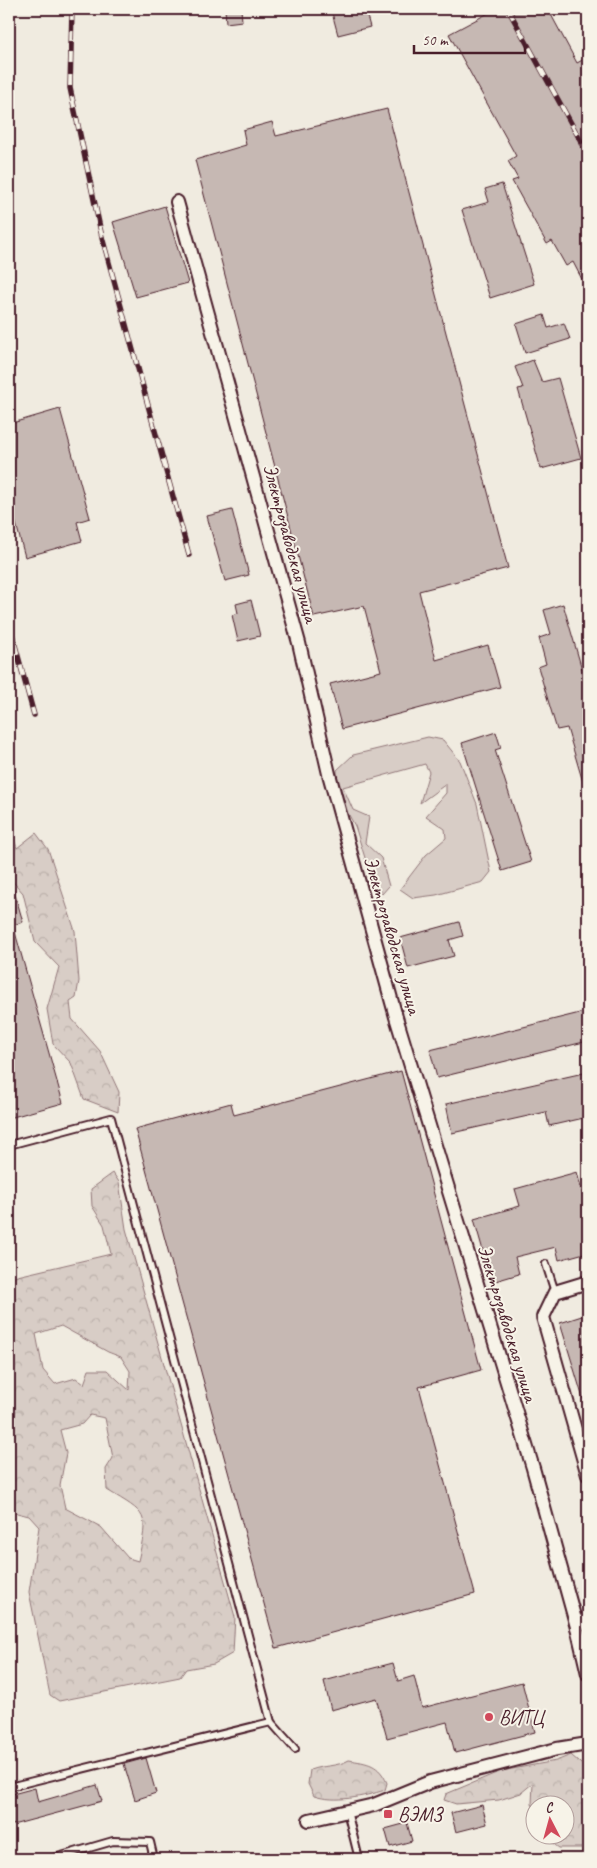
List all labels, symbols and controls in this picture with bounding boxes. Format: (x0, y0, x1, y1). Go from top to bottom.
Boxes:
scale bar (414, 22, 526, 54)
text: 50 m (422, 31, 449, 50)
street label: Электрозаводская улица (257, 461, 324, 627)
street label: Электрозаводская улица (358, 853, 428, 1019)
street label: Электрозаводская улица (472, 1242, 544, 1406)
place label: ВИТЦ (499, 1705, 546, 1730)
marker: ВИТЦ (483, 1711, 495, 1723)
north arrow (524, 1796, 574, 1846)
text: С (544, 1799, 555, 1816)
place label: ВЭМЗ (398, 1802, 444, 1827)
marker: ВЭМЗ (382, 1808, 394, 1820)

